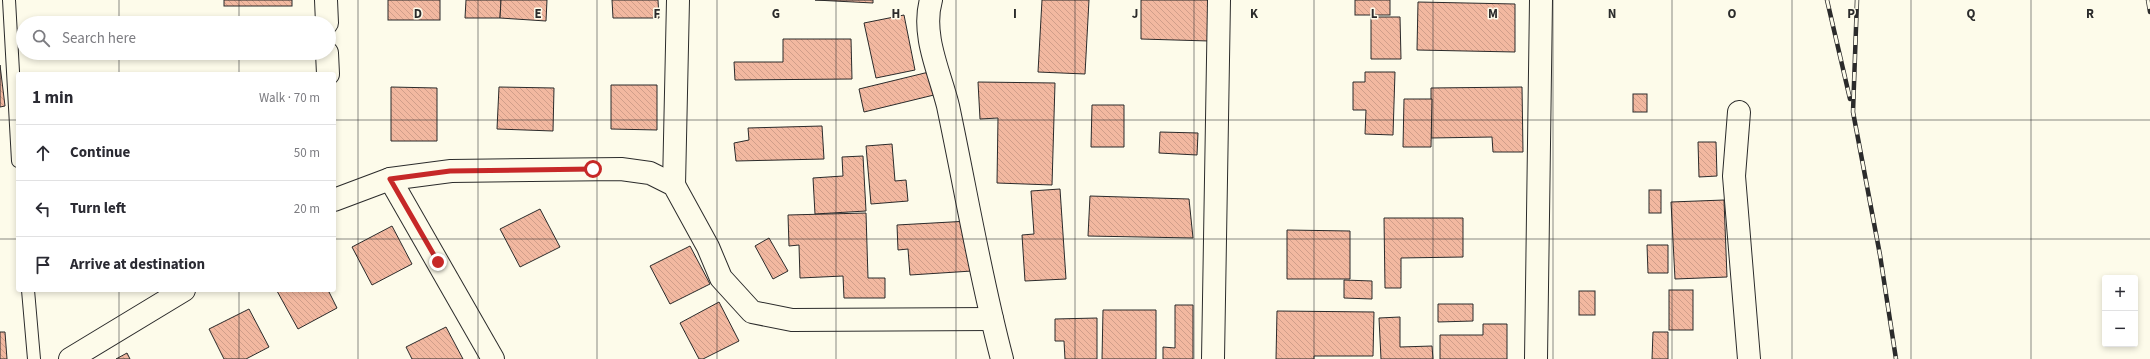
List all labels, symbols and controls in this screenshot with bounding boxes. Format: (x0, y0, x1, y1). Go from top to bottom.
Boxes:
text: D (414, 5, 422, 23)
text: E (534, 5, 542, 23)
text: F (654, 5, 661, 23)
text: G (772, 5, 780, 23)
text: H (892, 5, 900, 23)
text: I (1013, 5, 1017, 23)
text: J (1132, 5, 1138, 23)
text: K (1250, 5, 1259, 23)
text: L (1371, 5, 1378, 23)
text: M (1488, 5, 1498, 23)
text: N (1608, 5, 1616, 23)
text: O (1728, 5, 1737, 23)
text: P (1847, 5, 1855, 23)
text: Q (1967, 5, 1976, 23)
text: R (2086, 5, 2094, 23)
search box (16, 16, 336, 60)
icon: search (30, 27, 52, 49)
text: Search here (62, 28, 136, 49)
text: 1 min (32, 86, 73, 110)
text: Walk · 70 m (259, 89, 320, 107)
icon: ahead (32, 142, 54, 164)
text: Continue (70, 142, 130, 163)
text: 50 m (294, 144, 320, 162)
route start (584, 160, 602, 178)
icon: left (32, 198, 54, 220)
text: Turn left (70, 198, 126, 219)
text: 20 m (294, 200, 320, 218)
route end (429, 253, 447, 271)
icon: arrive (32, 254, 54, 276)
text: Arrive at destination (70, 254, 205, 275)
map controls (2102, 275, 2138, 347)
button: + (2102, 275, 2138, 311)
button: − (2102, 311, 2138, 347)

